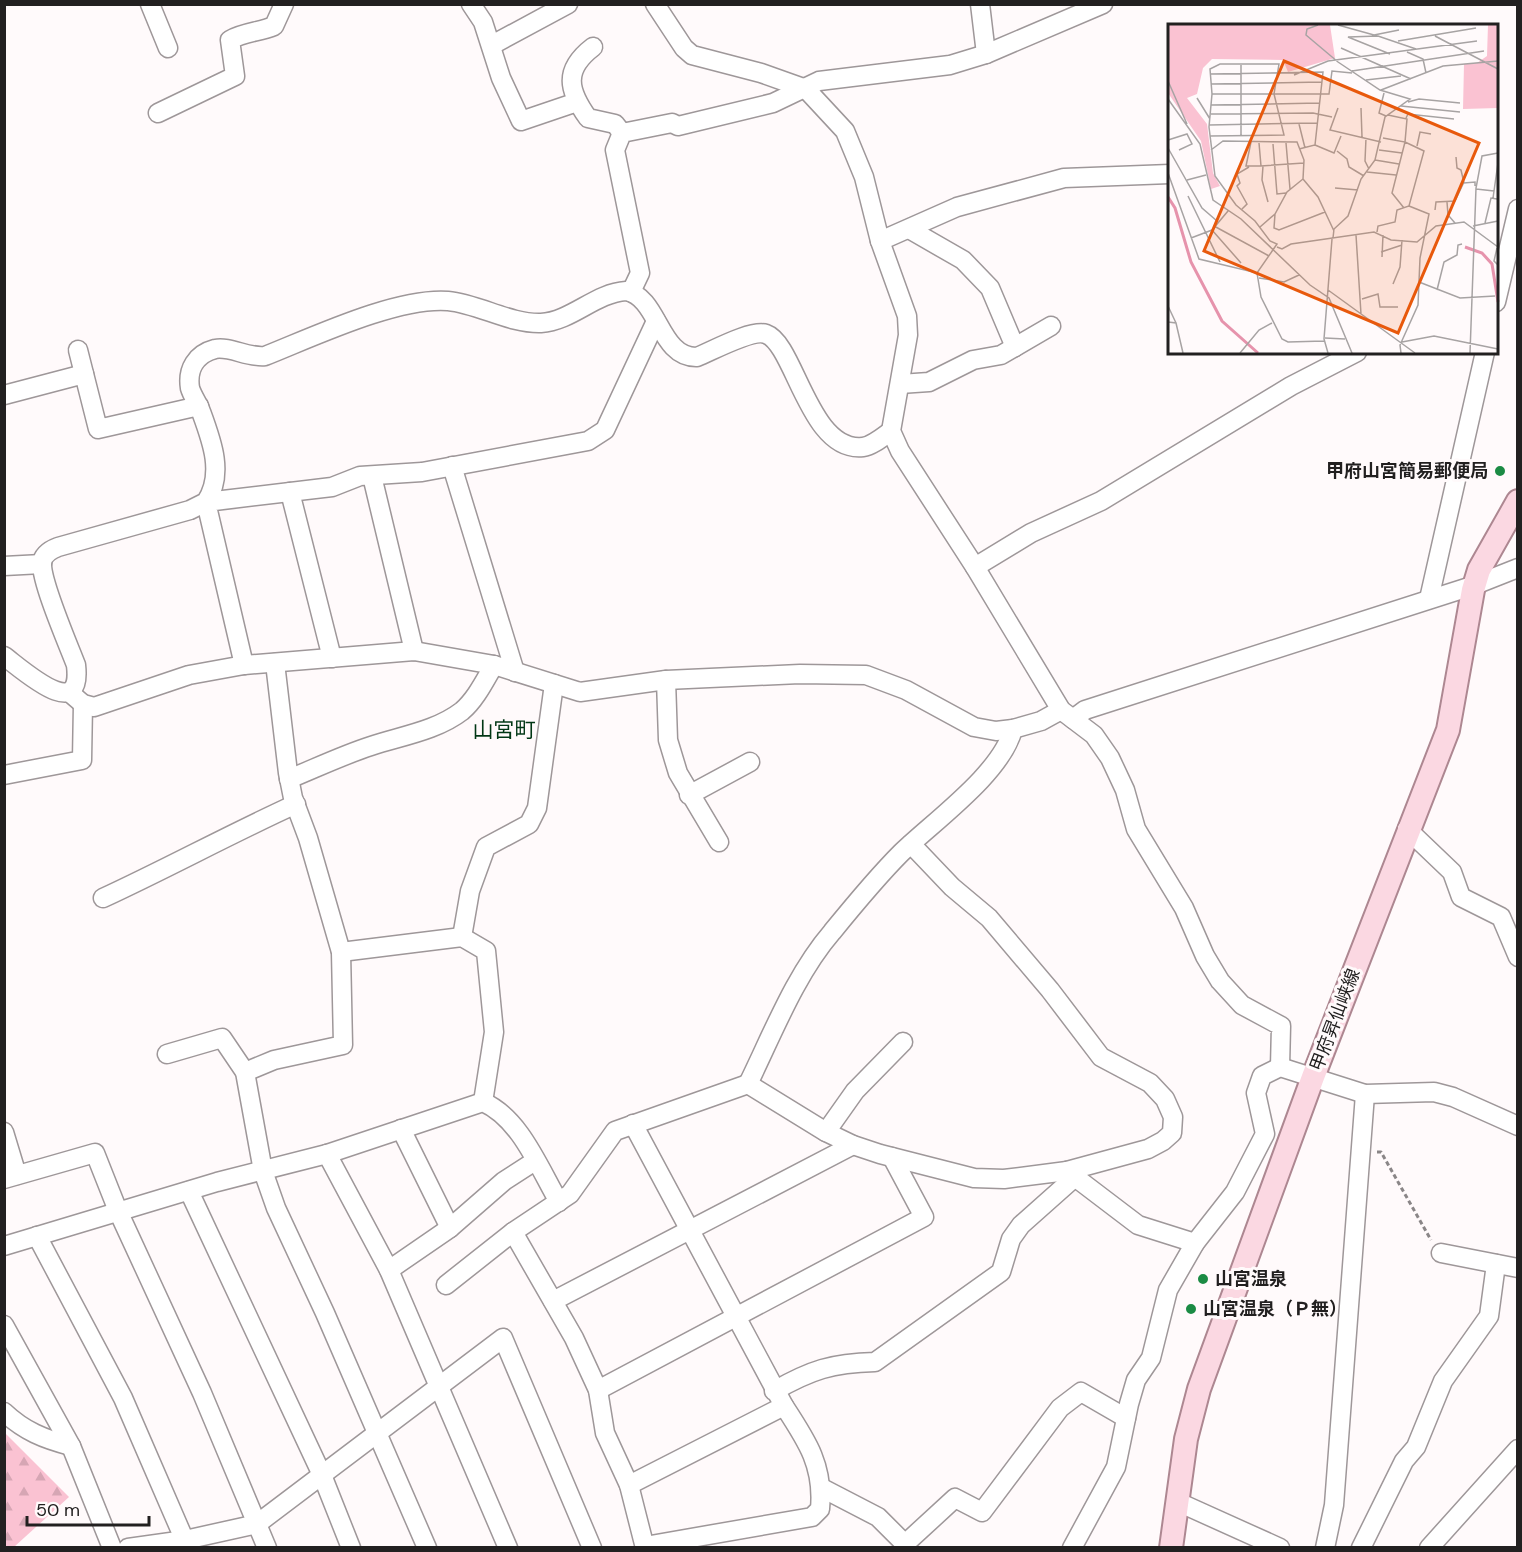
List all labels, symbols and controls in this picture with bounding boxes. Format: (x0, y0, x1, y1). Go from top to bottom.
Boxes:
inset map (1168, 24, 1498, 354)
place label: 甲府山宮簡易郵便局 (1326, 459, 1488, 483)
marker: 甲府山宮簡易郵便局 (1493, 464, 1507, 478)
district label: 山宮町 (473, 716, 536, 744)
street label: 甲府昇仙峡線 (1304, 965, 1366, 1075)
place label: 山宮温泉 (1215, 1267, 1287, 1291)
marker: 山宮温泉 (1196, 1272, 1210, 1286)
place label: 山宮温泉（Ｐ無） (1203, 1297, 1347, 1321)
marker: 山宮温泉（Ｐ無） (1184, 1302, 1198, 1316)
scale bar (27, 1489, 148, 1527)
text: 50 m (36, 1498, 80, 1522)

